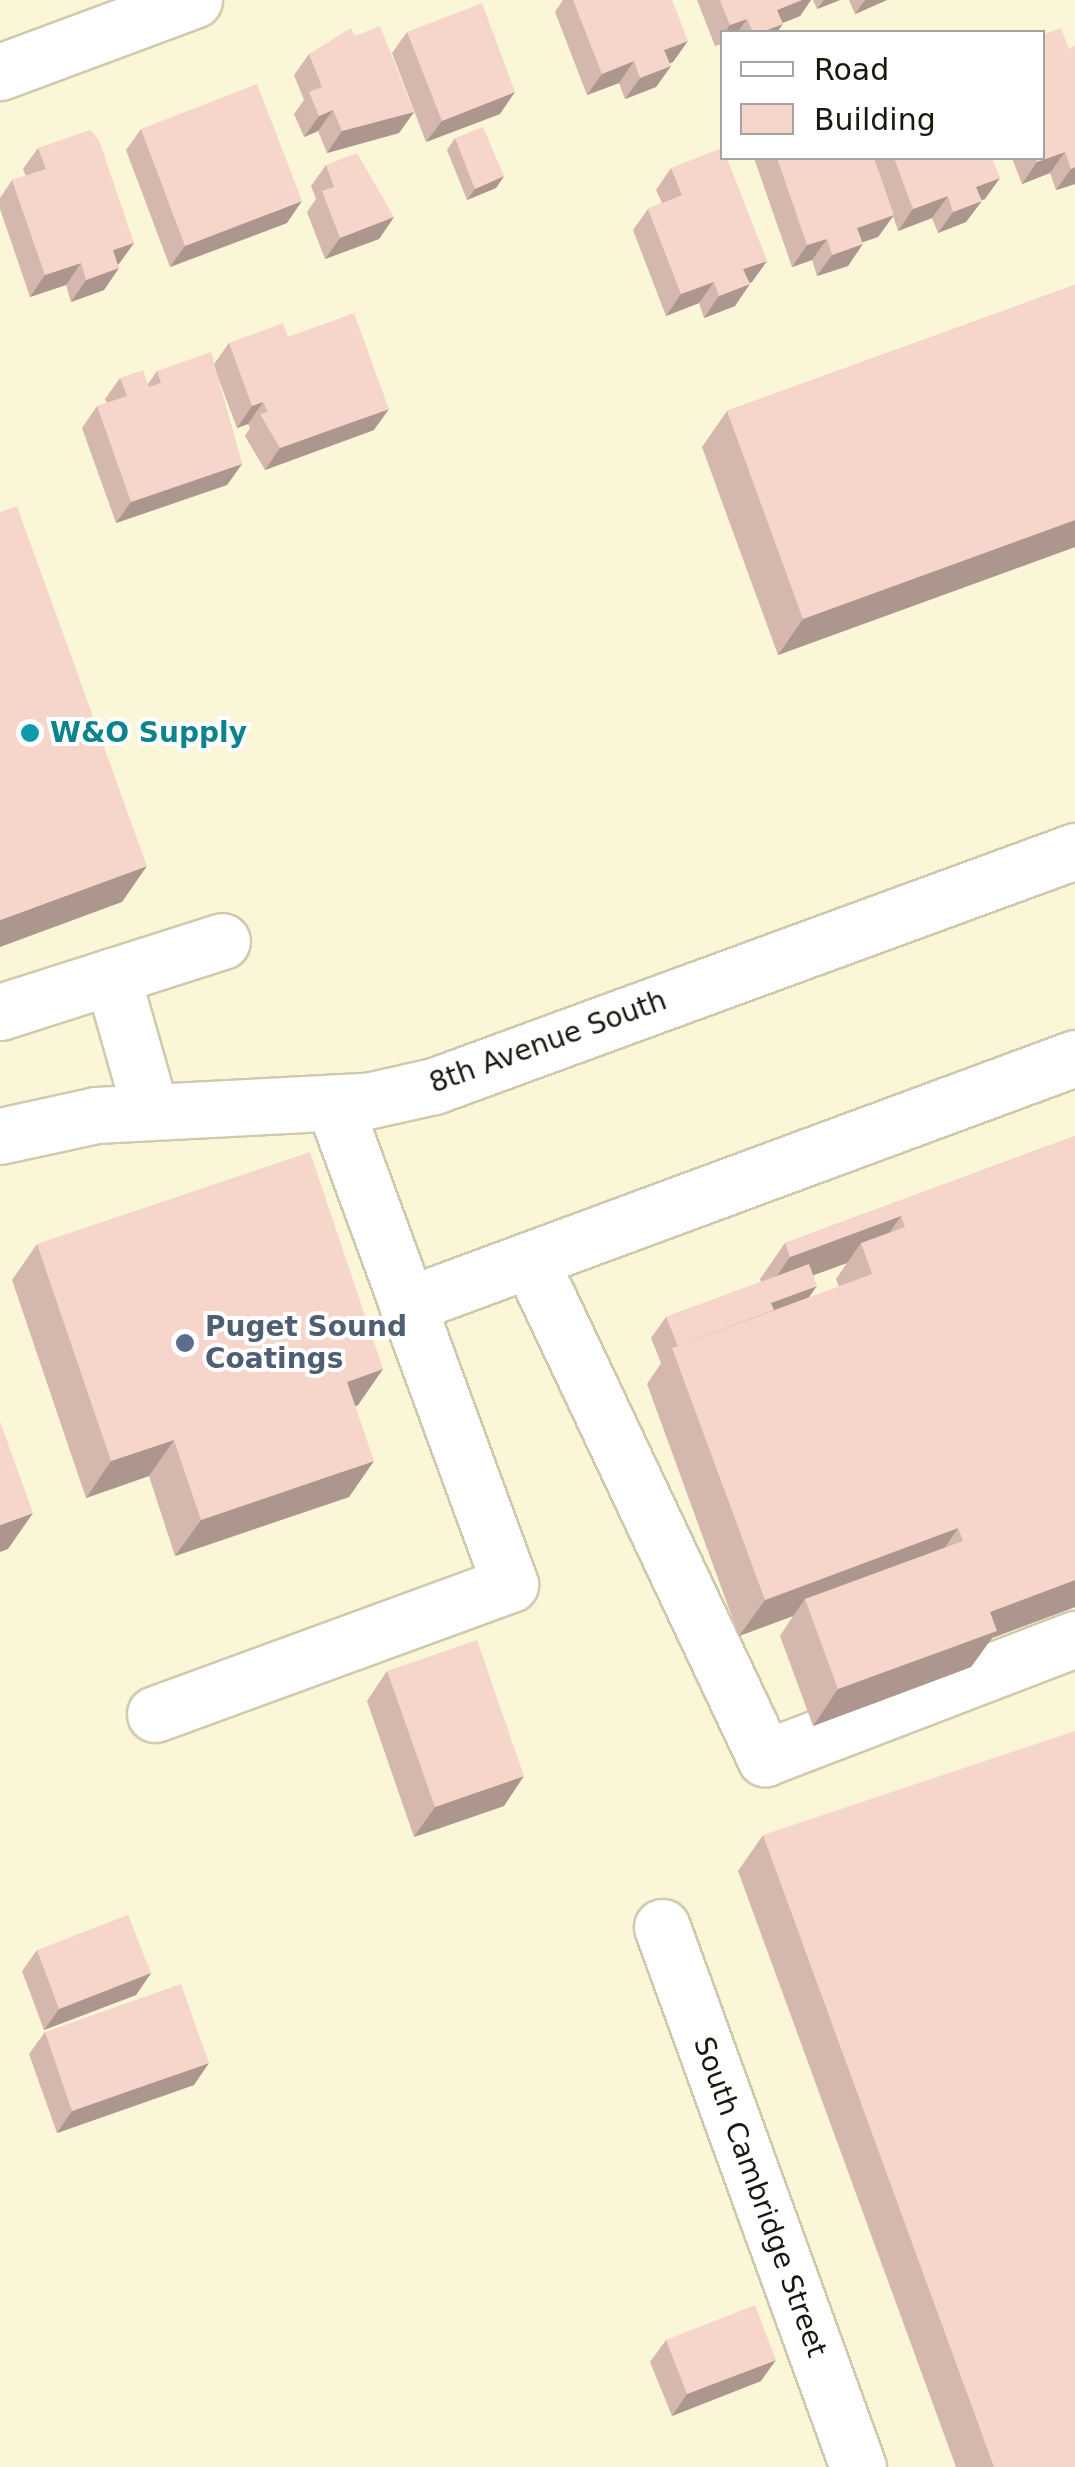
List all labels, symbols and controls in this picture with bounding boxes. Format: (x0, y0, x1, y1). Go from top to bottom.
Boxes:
legend (720, 30, 1045, 160)
text: Road (814, 52, 889, 87)
text: Building (814, 102, 936, 137)
place label: W&O Supply (50, 716, 247, 750)
marker: W&O Supply (19, 722, 41, 744)
street label: 8th Avenue South (425, 984, 671, 1100)
place label: Puget Sound Coatings (205, 1310, 407, 1376)
marker: Puget Sound Coatings (174, 1332, 196, 1354)
street label: South Cambridge Street (686, 2032, 834, 2362)

